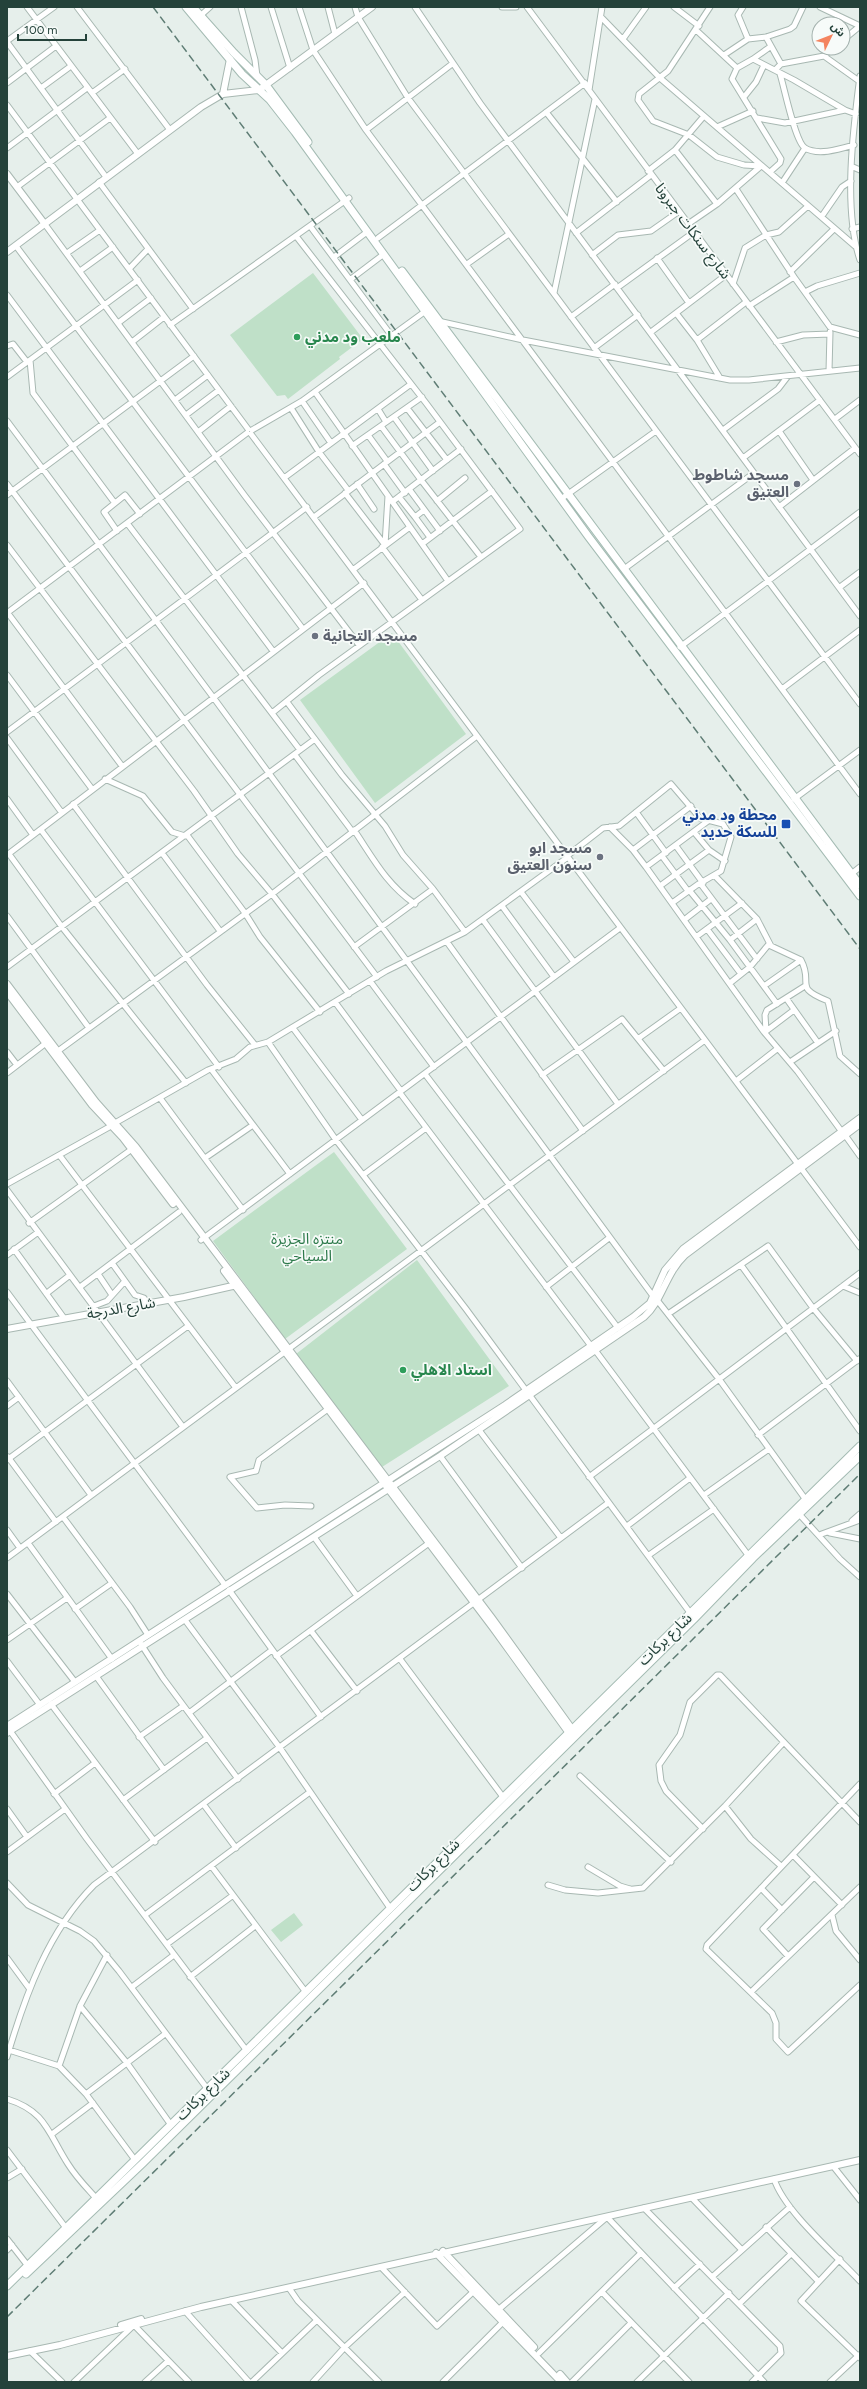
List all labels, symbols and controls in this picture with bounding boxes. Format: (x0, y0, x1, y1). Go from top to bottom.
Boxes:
scale bar (18, 16, 86, 42)
north arrow (811, 16, 851, 56)
text: ش (828, 20, 848, 39)
text: 100 m (24, 23, 58, 37)
street label: شارع سنكات جبرونا (649, 179, 735, 285)
place label: ملعب ود مدني (305, 328, 401, 348)
marker: ملعب ود مدني (292, 332, 302, 342)
place label: مسجد شاطوط العتيق (692, 466, 789, 501)
marker: مسجد شاطوط العتيق (792, 479, 802, 489)
place label: مسجد التجانية (323, 627, 417, 645)
marker: مسجد التجانية (310, 631, 320, 641)
place label: محطة ود مدني للسكة حديد (682, 806, 777, 841)
marker: محطة ود مدني للسكة حديد (780, 818, 792, 830)
place label: مسجد ابو سنون العتيق (508, 839, 592, 874)
marker: مسجد ابو سنون العتيق (595, 852, 605, 862)
park label: منتزه الجزيرة السياحي (271, 1230, 343, 1267)
street label: شارع الدرجة (85, 1293, 158, 1326)
place label: استاد الاهلي (411, 1361, 492, 1381)
marker: استاد الاهلي (398, 1365, 408, 1375)
street label: شارع بركات (634, 1609, 698, 1671)
street label: شارع بركات (403, 1835, 466, 1897)
street label: شارع بركات (172, 2064, 236, 2126)

